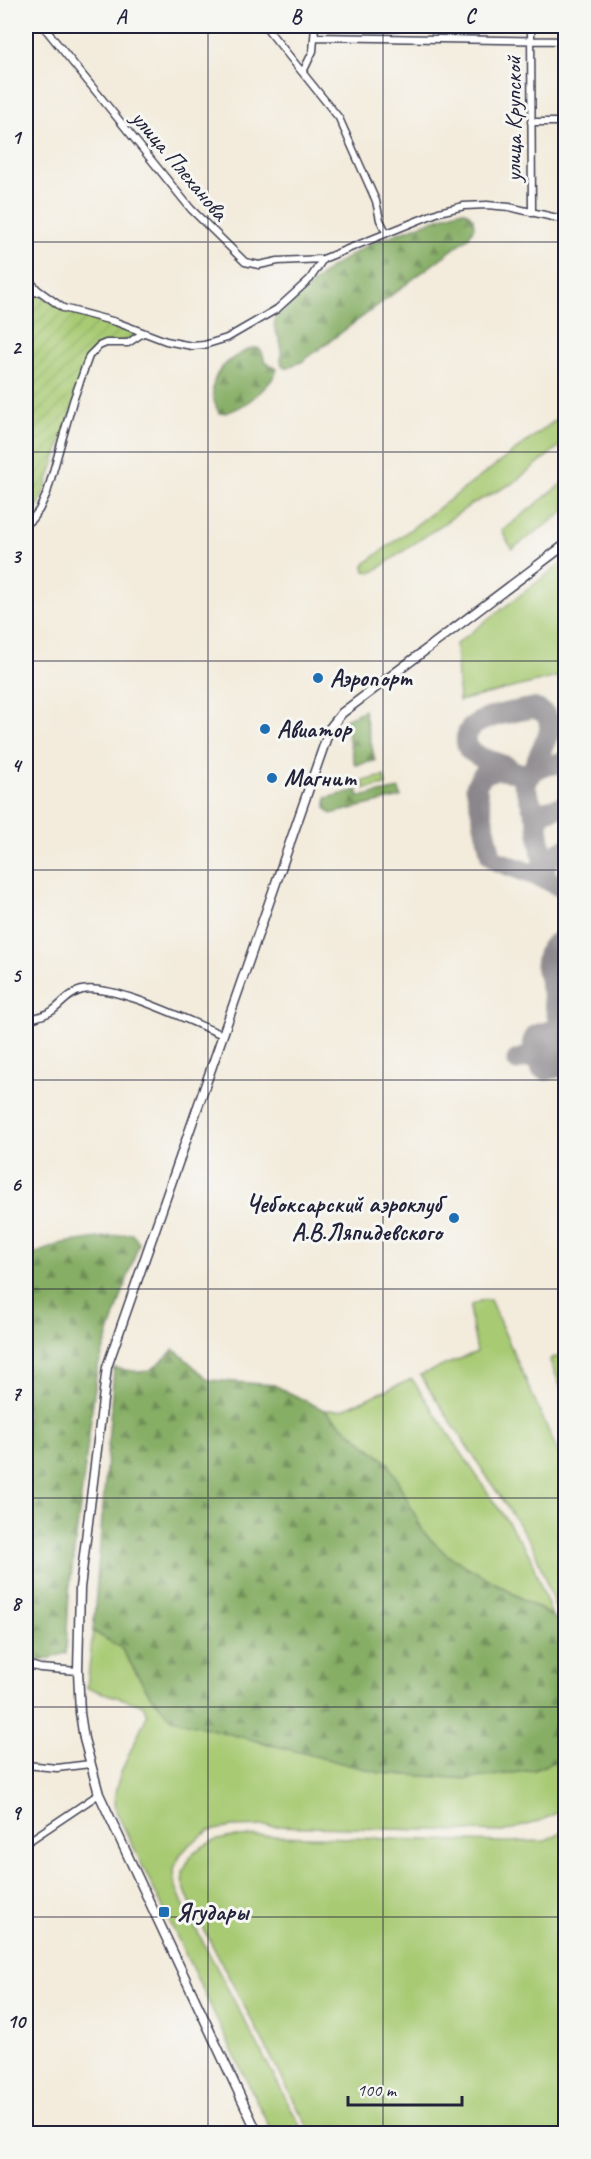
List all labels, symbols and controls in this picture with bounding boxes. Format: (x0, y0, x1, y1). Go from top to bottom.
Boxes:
text: A (116, 4, 128, 29)
text: B (291, 4, 303, 29)
text: C (465, 4, 477, 29)
street label: улица Крупской (498, 54, 528, 184)
street label: улица Плеханова (124, 102, 236, 228)
text: 1 (12, 125, 23, 150)
text: 2 (12, 335, 23, 360)
text: 3 (12, 544, 23, 569)
place label: Аэропорт (330, 663, 413, 693)
marker: Аэропорт (311, 671, 325, 685)
place label: Авиатор (277, 714, 353, 744)
marker: Авиатор (258, 722, 272, 736)
text: 4 (12, 753, 24, 778)
place label: Магнит (284, 763, 357, 793)
marker: Магнит (265, 771, 279, 785)
text: 5 (12, 963, 23, 988)
text: 6 (11, 1172, 22, 1197)
place label: Чебоксарский аэроклуб А.В.Ляпидевского (246, 1189, 448, 1247)
marker: Чебоксарский аэроклуб А.В.Ляпидевского (447, 1211, 461, 1225)
text: 7 (12, 1381, 23, 1406)
text: 8 (12, 1591, 24, 1616)
text: 9 (12, 1800, 23, 1825)
place label: Ягудары (176, 1897, 250, 1927)
marker: Ягудары (157, 1905, 171, 1919)
text: 10 (7, 2009, 27, 2034)
scale bar (348, 2069, 462, 2107)
text: 100 m (357, 2079, 398, 2101)

